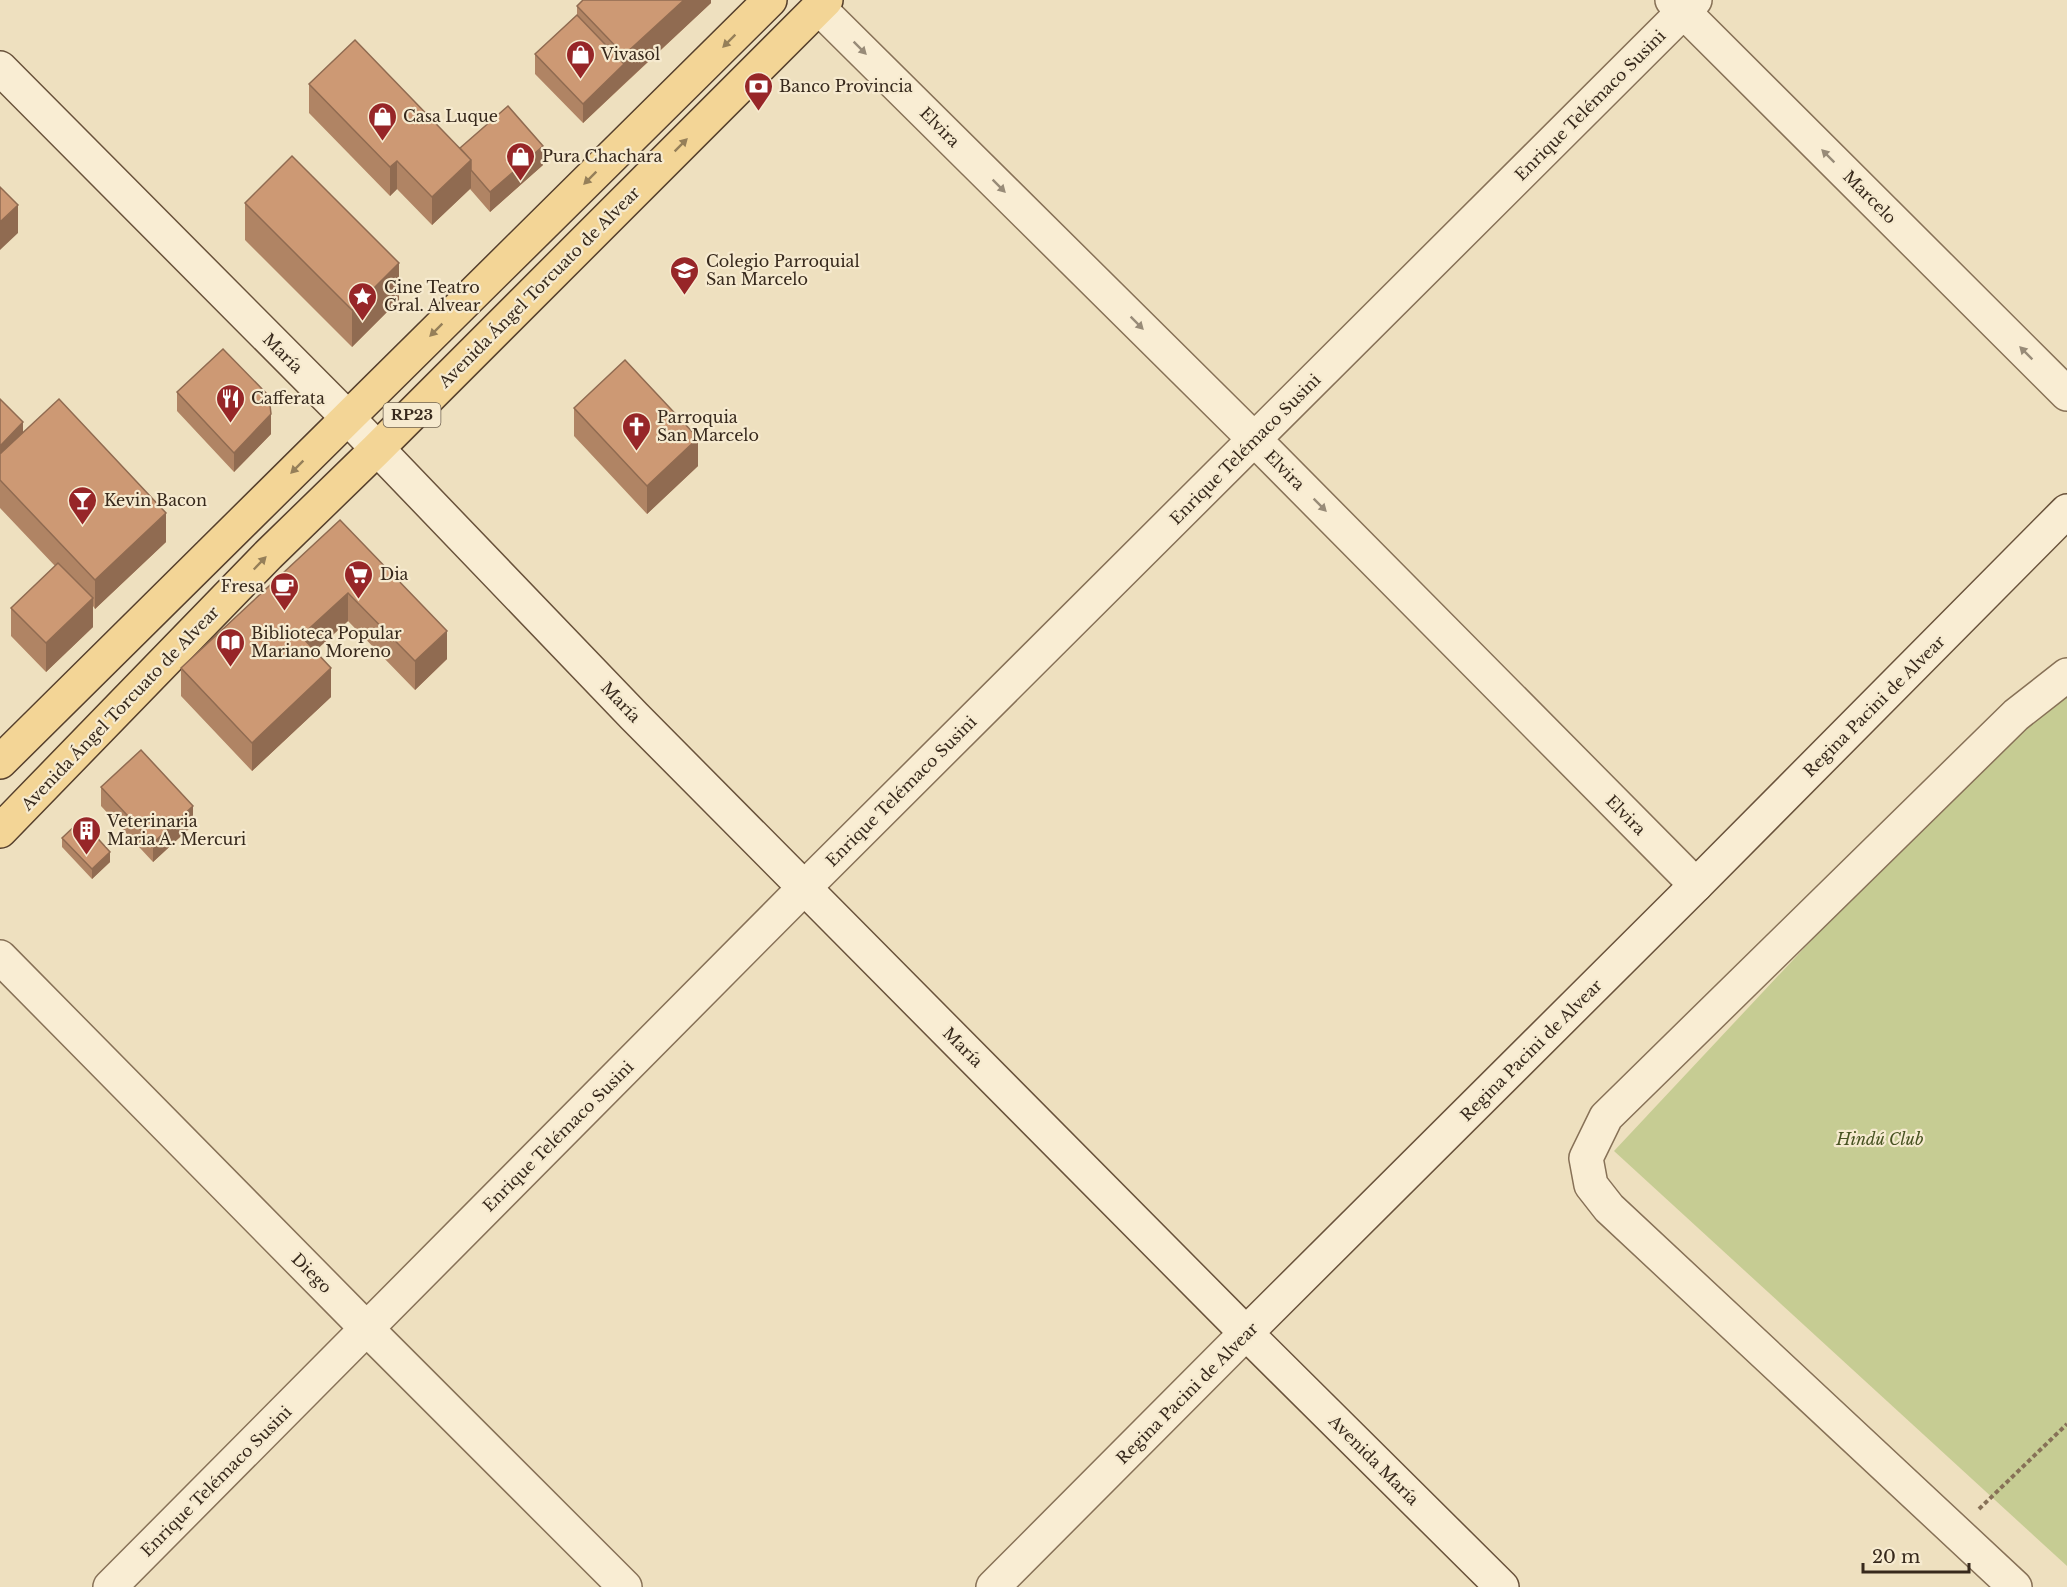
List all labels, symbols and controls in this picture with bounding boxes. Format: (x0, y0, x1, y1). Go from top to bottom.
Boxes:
street label: Enrique Telémaco Susini (1511, 25, 1670, 184)
one-way arrow (722, 34, 736, 48)
shop icon: Vivasol (564, 38, 596, 80)
one-way arrow (853, 41, 867, 55)
place label: Vivasol (600, 44, 660, 64)
bank icon: Banco Provincia (742, 70, 774, 112)
place label: Banco Provincia (779, 76, 913, 96)
shop icon: Casa Luque (366, 100, 398, 142)
street label: Elvira (916, 103, 964, 151)
place label: Casa Luque (403, 106, 498, 126)
one-way arrow (674, 138, 688, 152)
shop icon: Pura Chachara (505, 140, 537, 182)
place label: Pura Chachara (542, 146, 662, 166)
one-way arrow (1822, 149, 1836, 163)
street label: Marcelo (1839, 166, 1901, 228)
one-way arrow (583, 171, 597, 185)
one-way arrow (991, 178, 1005, 192)
street label: Avenida Ángel Torcuato de Alvear (434, 182, 644, 392)
place label: Colegio Parroquial San Marcelo (706, 251, 860, 289)
school or university icon: Colegio Parroquial San Marcelo (669, 254, 701, 296)
place label: Cine Teatro Gral. Alvear (384, 277, 481, 315)
place icon: Cine Teatro Gral. Alvear (347, 280, 379, 322)
one-way arrow (1130, 316, 1145, 330)
one-way arrow (430, 323, 444, 337)
street label: María (259, 329, 307, 377)
one-way arrow (2018, 346, 2033, 360)
street label: Enrique Telémaco Susini (1166, 369, 1325, 528)
restaurant icon: Cafferata (214, 382, 246, 424)
place label: Cafferata (251, 388, 325, 408)
road number: RP23 (384, 403, 440, 427)
place label: Parroquia San Marcelo (657, 407, 759, 445)
church icon: Parroquia San Marcelo (620, 410, 652, 452)
street label: Elvira (1261, 446, 1309, 494)
one-way arrow (291, 459, 305, 473)
bar icon: Kevin Bacon (67, 484, 99, 526)
place label: Kevin Bacon (104, 490, 207, 510)
one-way arrow (1312, 498, 1326, 512)
one-way arrow (253, 556, 267, 571)
supermarket icon: Dia (343, 558, 375, 600)
place label: Dia (380, 564, 409, 584)
cafe icon: Fresa (269, 570, 301, 612)
place label: Fresa (221, 576, 264, 596)
street label: Avenida Ángel Torcuato de Alvear (16, 602, 223, 815)
place label: Biblioteca Popular Mariano Moreno (251, 623, 402, 661)
library icon: Biblioteca Popular Mariano Moreno (214, 626, 246, 668)
street label: Regina Pacini de Alvear (1799, 631, 1949, 781)
street label: María (597, 678, 645, 726)
street label: Enrique Telémaco Susini (822, 711, 981, 870)
street label: Elvira (1602, 791, 1650, 839)
place label: Veterinaria Maria A. Mercuri (106, 811, 247, 849)
building icon: Veterinaria Maria A. Mercuri (70, 814, 102, 856)
street label: Regina Pacini de Alvear (1456, 975, 1606, 1125)
street label: María (939, 1023, 987, 1071)
street label: Enrique Telémaco Susini (479, 1056, 638, 1215)
park label: Hindú Club (1835, 1129, 1924, 1149)
street label: Diego (288, 1249, 336, 1297)
street label: Regina Pacini de Alvear (1112, 1318, 1262, 1468)
street label: Enrique Telémaco Susini (137, 1401, 296, 1560)
street label: Avenida María (1324, 1410, 1423, 1509)
scale bar (1863, 1536, 1970, 1574)
text: 20 m (1872, 1546, 1920, 1568)

